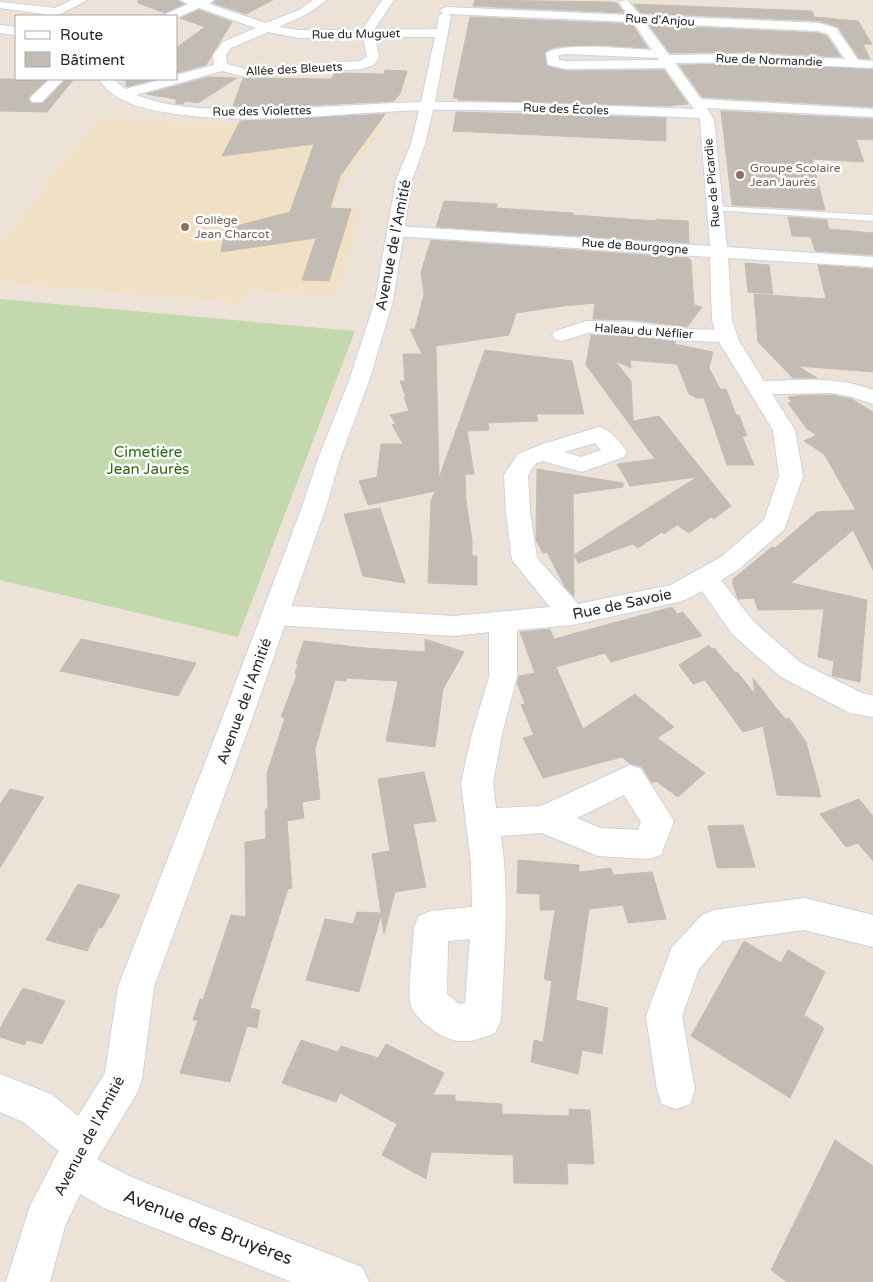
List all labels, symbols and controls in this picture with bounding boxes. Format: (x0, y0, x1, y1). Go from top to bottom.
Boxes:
street label: Rue d'Anjou (625, 11, 695, 29)
legend (15, 15, 178, 80)
text: Route (60, 26, 103, 44)
street label: Rue du Muguet (312, 26, 401, 42)
text: Bâtiment (60, 51, 125, 69)
street label: Rue de Normandie (715, 51, 823, 69)
street label: Allée des Bleuets (245, 59, 343, 79)
street label: Rue des Écoles (523, 101, 609, 117)
street label: Rue des Violettes (212, 103, 312, 119)
street label: Rue de Picardie (701, 138, 723, 228)
place label: Groupe Scolaire Jean Jaurès (750, 161, 841, 189)
marker: Groupe Scolaire Jean Jaurès (734, 169, 746, 181)
street label: Avenue de l'Amitié (371, 178, 415, 312)
place label: Collège Jean Charcot (195, 213, 270, 241)
marker: Collège Jean Charcot (179, 221, 191, 233)
street label: Rue de Bourgogne (581, 235, 689, 257)
street label: Haleau du Néflier (594, 321, 694, 341)
park label: Cimetière Jean Jaurès (107, 443, 189, 478)
street label: Rue de Savoie (571, 585, 673, 623)
street label: Avenue de l'Amitié (213, 635, 275, 767)
street label: Avenue de l'Amitié (50, 1073, 128, 1199)
street label: Avenue des Bruyères (120, 1185, 296, 1269)

